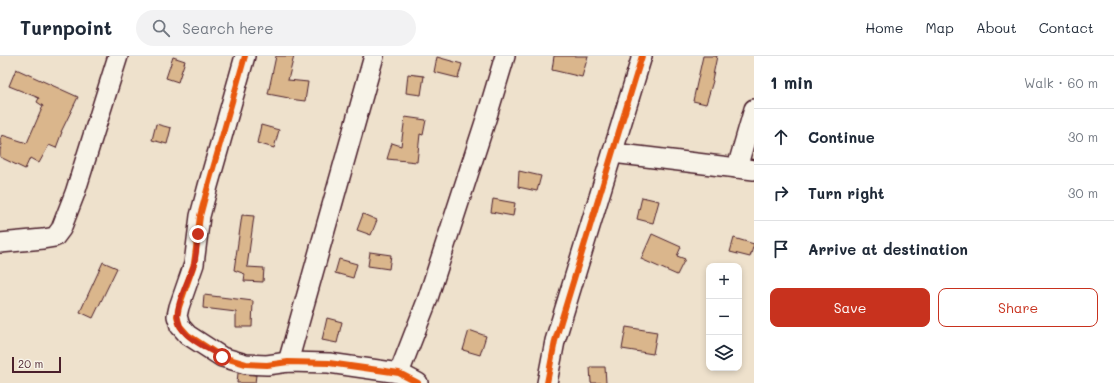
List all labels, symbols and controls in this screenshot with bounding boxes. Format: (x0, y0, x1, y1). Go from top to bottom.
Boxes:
search box (136, 10, 416, 46)
text: Turnpoint (20, 15, 112, 40)
icon: search (150, 17, 172, 39)
text: Search here (182, 18, 273, 38)
text: Home (865, 18, 903, 37)
text: Map (925, 18, 954, 37)
text: About (976, 18, 1017, 37)
text: Contact (1039, 18, 1094, 37)
text: 1 min (770, 71, 813, 93)
text: Walk · 60 m (1024, 74, 1098, 91)
icon: ahead (770, 126, 792, 148)
text: Continue (808, 127, 875, 147)
text: 30 m (1068, 128, 1098, 145)
icon: right (770, 182, 792, 204)
text: Turn right (808, 183, 885, 203)
text: 30 m (1068, 184, 1098, 201)
route end (189, 225, 207, 243)
icon: arrive (770, 238, 792, 260)
text: Arrive at destination (808, 239, 968, 259)
map controls (706, 263, 742, 371)
button: + (706, 263, 742, 299)
button: Save (770, 288, 930, 327)
button: Share (938, 288, 1098, 327)
button: − (706, 299, 742, 335)
button: layers (706, 335, 742, 371)
route start (213, 348, 231, 366)
scale bar (12, 355, 61, 374)
text: 20 m (18, 356, 43, 371)

